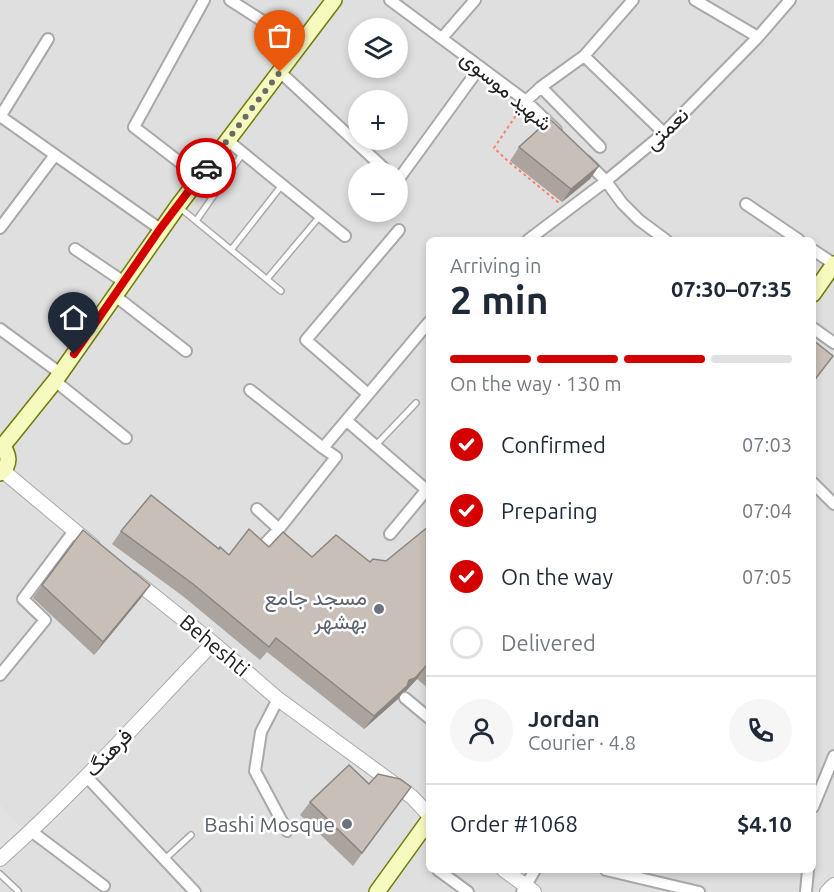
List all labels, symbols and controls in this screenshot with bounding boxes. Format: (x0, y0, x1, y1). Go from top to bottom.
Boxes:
pin (254, 10, 305, 72)
map controls (348, 18, 408, 222)
button: layers (348, 18, 408, 78)
icon: bag (263, 19, 296, 52)
street label: شهید موسوی (455, 45, 558, 137)
button: + (348, 90, 408, 150)
street label: نعمتی (639, 102, 694, 155)
courier (176, 138, 236, 198)
icon: car (190, 152, 223, 185)
button: − (348, 162, 408, 222)
text: Arriving in (450, 254, 541, 277)
text: 07:30–07:35 (671, 276, 792, 301)
text: 2 min (450, 278, 549, 321)
pin (48, 292, 99, 354)
icon: home (57, 301, 90, 334)
text: On the way · 130 m (450, 372, 622, 395)
icon: check (450, 428, 483, 461)
text: Confirmed (501, 432, 606, 457)
text: 07:03 (742, 433, 792, 456)
icon: check (450, 494, 483, 527)
text: Preparing (501, 498, 598, 523)
text: 07:04 (742, 499, 792, 522)
icon: check (450, 560, 483, 593)
text: On the way (501, 564, 613, 589)
text: 07:05 (742, 565, 792, 588)
place label: مسجد جامع بهشهر (264, 585, 367, 635)
marker: مسجد جامع بهشهر (372, 602, 386, 616)
street label: Beheshti (176, 609, 254, 681)
text: Delivered (501, 630, 596, 655)
button: person (450, 699, 513, 762)
button: phone (729, 699, 792, 762)
text: Jordan (528, 706, 600, 731)
street label: فرهنگ (79, 723, 138, 782)
text: Courier · 4.8 (528, 731, 636, 754)
text: Order #1068 (450, 811, 578, 836)
text: $4.10 (737, 811, 792, 836)
place label: Bashi Mosque (204, 812, 335, 836)
marker: Bashi Mosque (340, 817, 354, 831)

